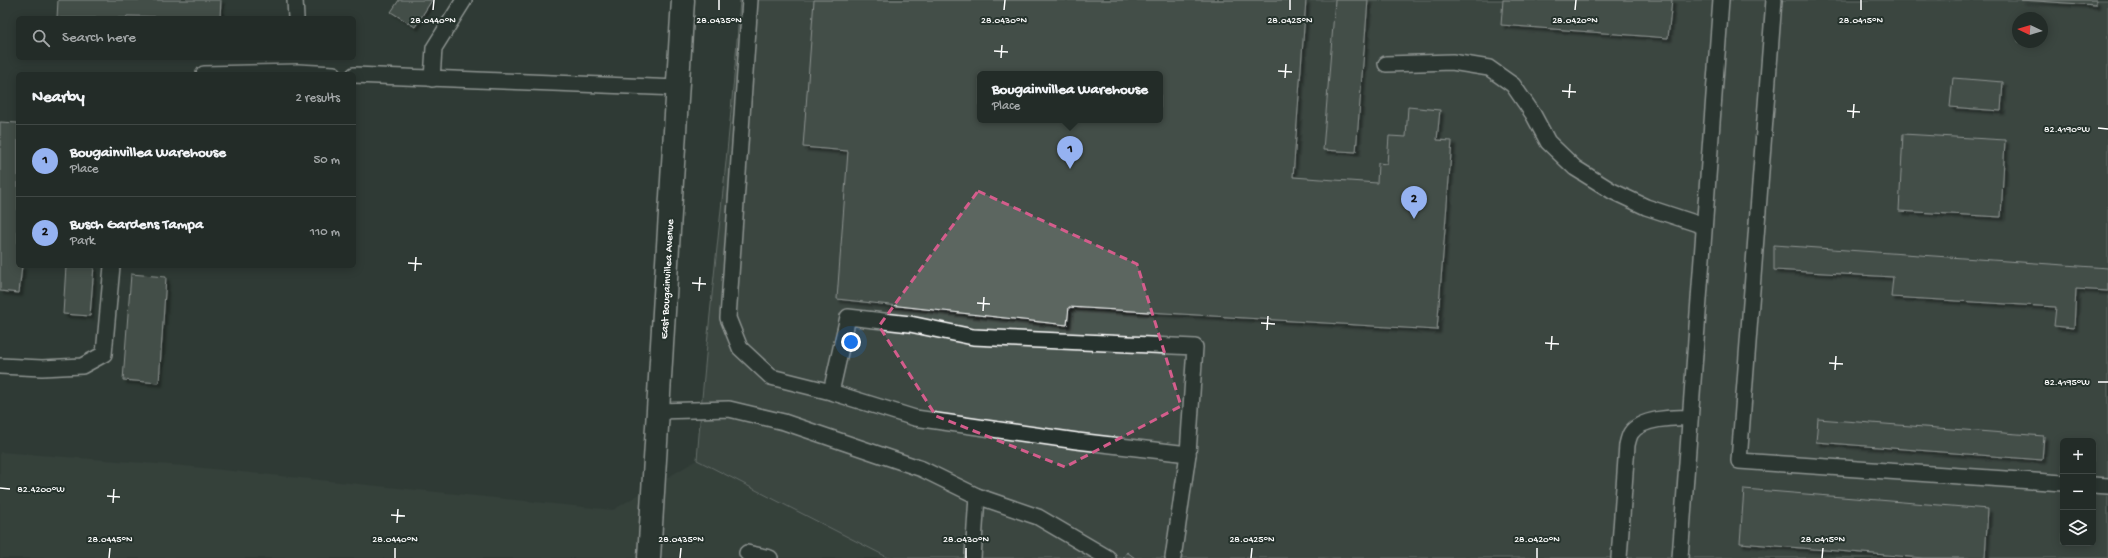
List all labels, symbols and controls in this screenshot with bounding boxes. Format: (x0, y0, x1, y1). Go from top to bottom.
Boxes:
north arrow (2012, 12, 2048, 48)
text: 28.0440°N (410, 15, 456, 27)
text: 28.0435°N (696, 15, 742, 27)
text: 28.0430°N (981, 15, 1027, 27)
text: 28.0425°N (1267, 15, 1313, 27)
text: 28.0420°N (1552, 15, 1598, 27)
text: 28.0415°N (1839, 15, 1884, 27)
search box (16, 16, 356, 60)
icon: search (30, 27, 52, 49)
text: Search here (62, 29, 136, 47)
popup (977, 71, 1163, 123)
text: Bougainvillea Warehouse (992, 81, 1148, 99)
text: Nearby (32, 88, 85, 108)
text: 2 results (295, 91, 340, 106)
text: Place (992, 99, 1020, 114)
text: 82.4190°W (2044, 124, 2090, 136)
pin: 1 (1057, 136, 1083, 169)
text: Bougainvillea Warehouse (70, 144, 226, 162)
text: 1 (42, 153, 48, 168)
text: 50 m (313, 153, 340, 168)
text: Place (70, 162, 98, 177)
pin: 2 (1401, 186, 1427, 219)
text: Busch Gardens Tampa (70, 216, 203, 234)
street label: East Bougainvillea Avenue (659, 218, 677, 339)
text: 2 (42, 225, 48, 240)
text: 110 m (310, 225, 340, 240)
text: Park (70, 234, 95, 249)
your location (841, 332, 861, 352)
text: 82.4195°W (2044, 377, 2090, 389)
map controls (2060, 438, 2096, 546)
button: + (2060, 438, 2096, 474)
button: − (2060, 474, 2096, 510)
text: 82.4200°W (17, 484, 65, 496)
button: layers (2060, 510, 2096, 546)
text: 28.0445°N (88, 534, 133, 546)
text: 28.0440°N (372, 534, 418, 546)
text: 28.0435°N (658, 534, 704, 546)
text: 28.0430°N (943, 534, 989, 546)
text: 28.0425°N (1229, 534, 1275, 546)
text: 28.0420°N (1514, 534, 1560, 546)
text: 28.0415°N (1801, 534, 1846, 546)

